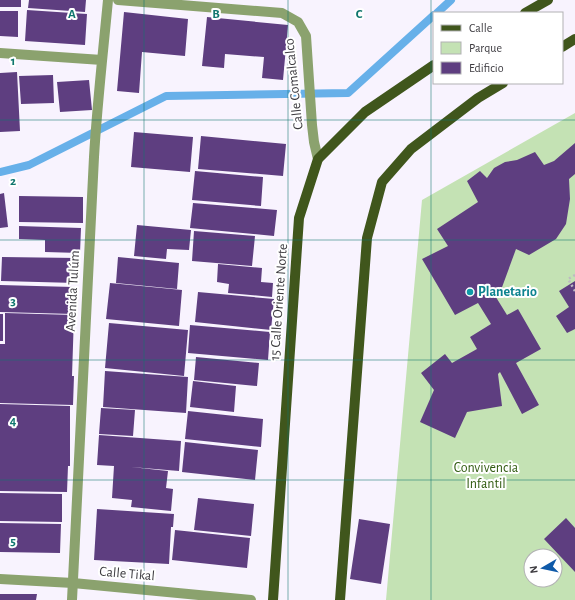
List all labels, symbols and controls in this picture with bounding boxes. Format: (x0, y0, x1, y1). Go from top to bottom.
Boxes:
text: A (68, 8, 76, 21)
text: B (212, 8, 220, 21)
text: C (356, 8, 363, 21)
legend (433, 12, 563, 84)
text: Calle (469, 22, 492, 34)
street label: Calle Comalcalco (282, 38, 306, 130)
text: Parque (469, 42, 502, 54)
text: 1 (11, 55, 15, 68)
text: Edificio (469, 62, 504, 74)
text: 2 (10, 175, 16, 188)
street label: 15 Calle Oriente Norte (268, 243, 290, 361)
street label: Avenida Tulúm (64, 250, 82, 332)
place label: Planetario (478, 285, 537, 299)
marker: Planetario (465, 287, 475, 297)
text: 3 (10, 295, 16, 308)
text: 4 (10, 415, 17, 428)
park label: Convivencia Infantil (454, 461, 519, 491)
text: 5 (10, 535, 16, 548)
north arrow (523, 548, 563, 588)
street label: Calle Tikal (99, 565, 155, 583)
text: N (528, 565, 540, 574)

